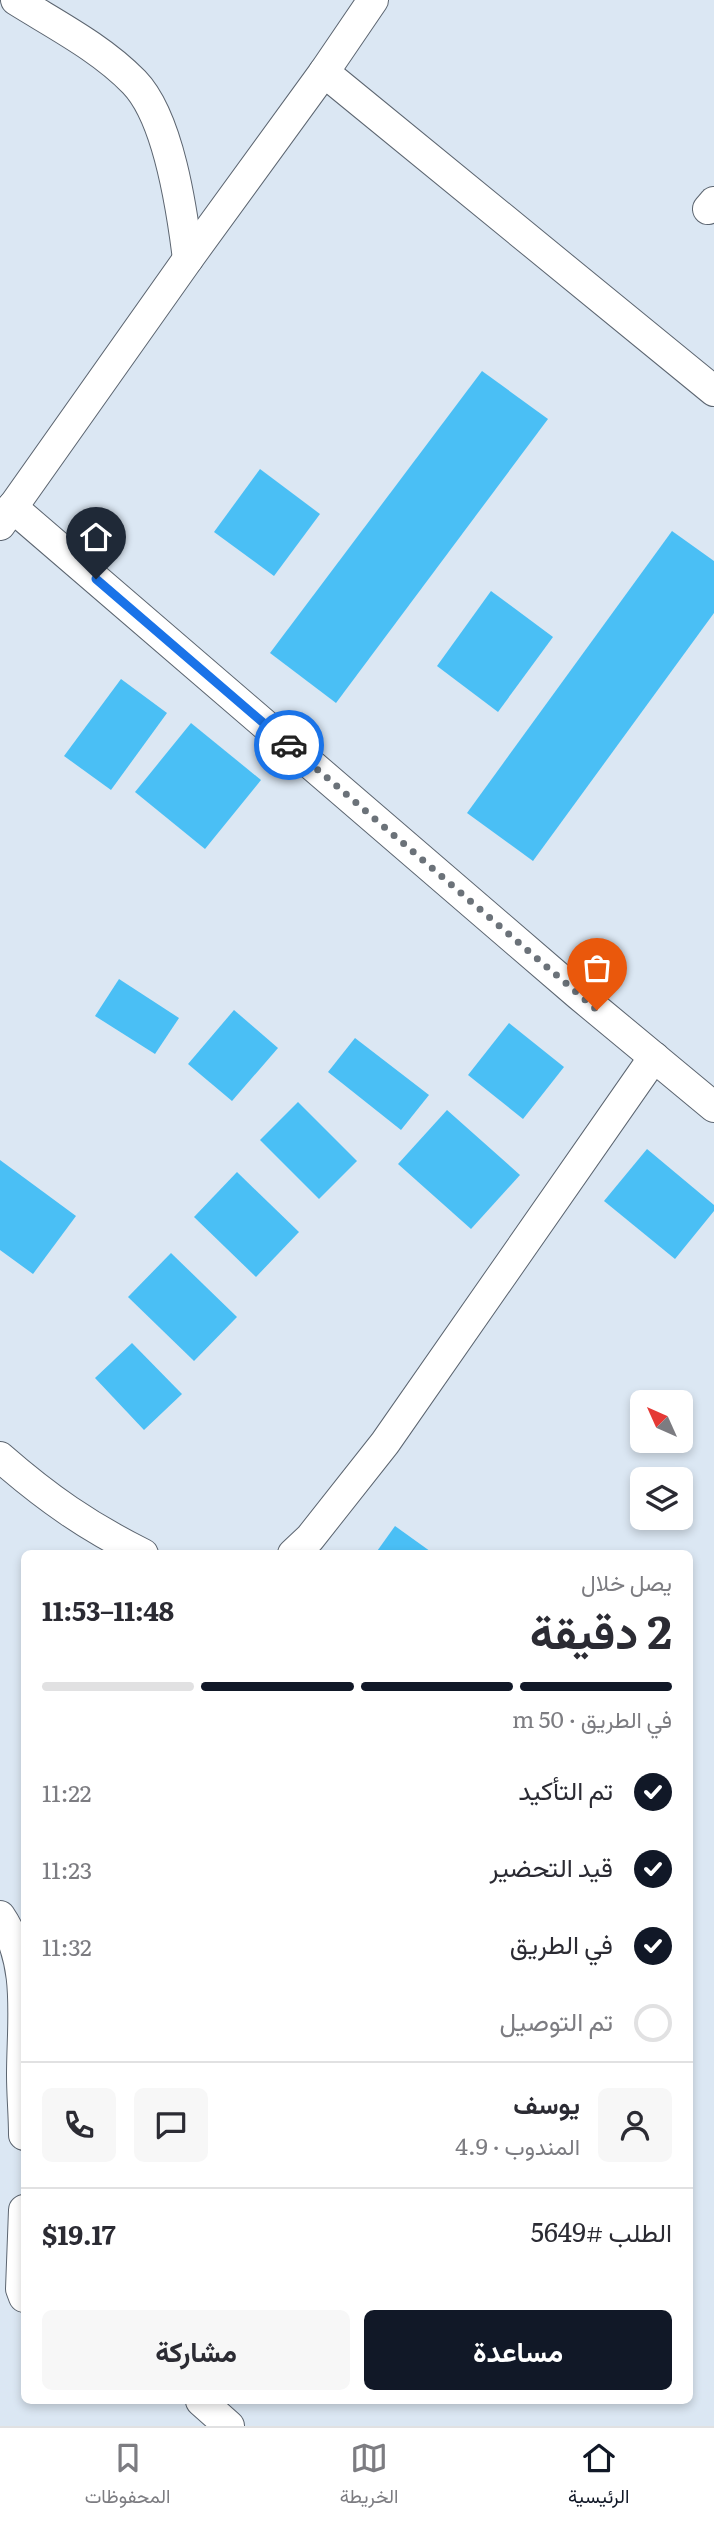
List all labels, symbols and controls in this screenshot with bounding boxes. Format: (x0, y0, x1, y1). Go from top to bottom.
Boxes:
pin (66, 507, 126, 579)
icon: home (77, 518, 115, 556)
courier (254, 710, 324, 780)
icon: car (270, 726, 308, 764)
pin (567, 938, 627, 1010)
icon: bag (578, 949, 616, 987)
north arrow (630, 1390, 693, 1452)
map controls (630, 1390, 693, 1530)
button: layers (630, 1467, 693, 1530)
text: يصل خلال (581, 1564, 672, 1598)
text: 11:48–11:53 (42, 1590, 174, 1629)
text: 2 دقيقة (530, 1595, 672, 1663)
text: في الطريق · 50 m (512, 1701, 672, 1735)
text: تم التأكيد (518, 1769, 613, 1808)
icon: check (634, 1773, 672, 1811)
text: 11:22 (42, 1775, 91, 1809)
text: قيد التحضير (489, 1846, 613, 1885)
icon: check (634, 1850, 672, 1888)
text: 11:23 (42, 1852, 92, 1886)
text: في الطريق (510, 1923, 613, 1962)
icon: check (634, 1927, 672, 1965)
text: 11:32 (42, 1929, 92, 1963)
text: تم التوصيل (499, 2000, 613, 2039)
text: يوسف (513, 2083, 580, 2122)
button: phone (42, 2088, 116, 2162)
button: chat (134, 2088, 208, 2162)
button: person (598, 2088, 672, 2162)
text: المندوب · 4.9 (455, 2128, 580, 2162)
text: الطلب #5649 (531, 2211, 672, 2250)
text: $19.17 (42, 2214, 116, 2253)
button: مشاركة (42, 2310, 350, 2390)
button: مساعدة (364, 2310, 672, 2390)
tab: المحفوظات (85, 2439, 170, 2513)
tab: الخريطة (340, 2439, 398, 2513)
tab: الرئيسية (568, 2439, 629, 2513)

